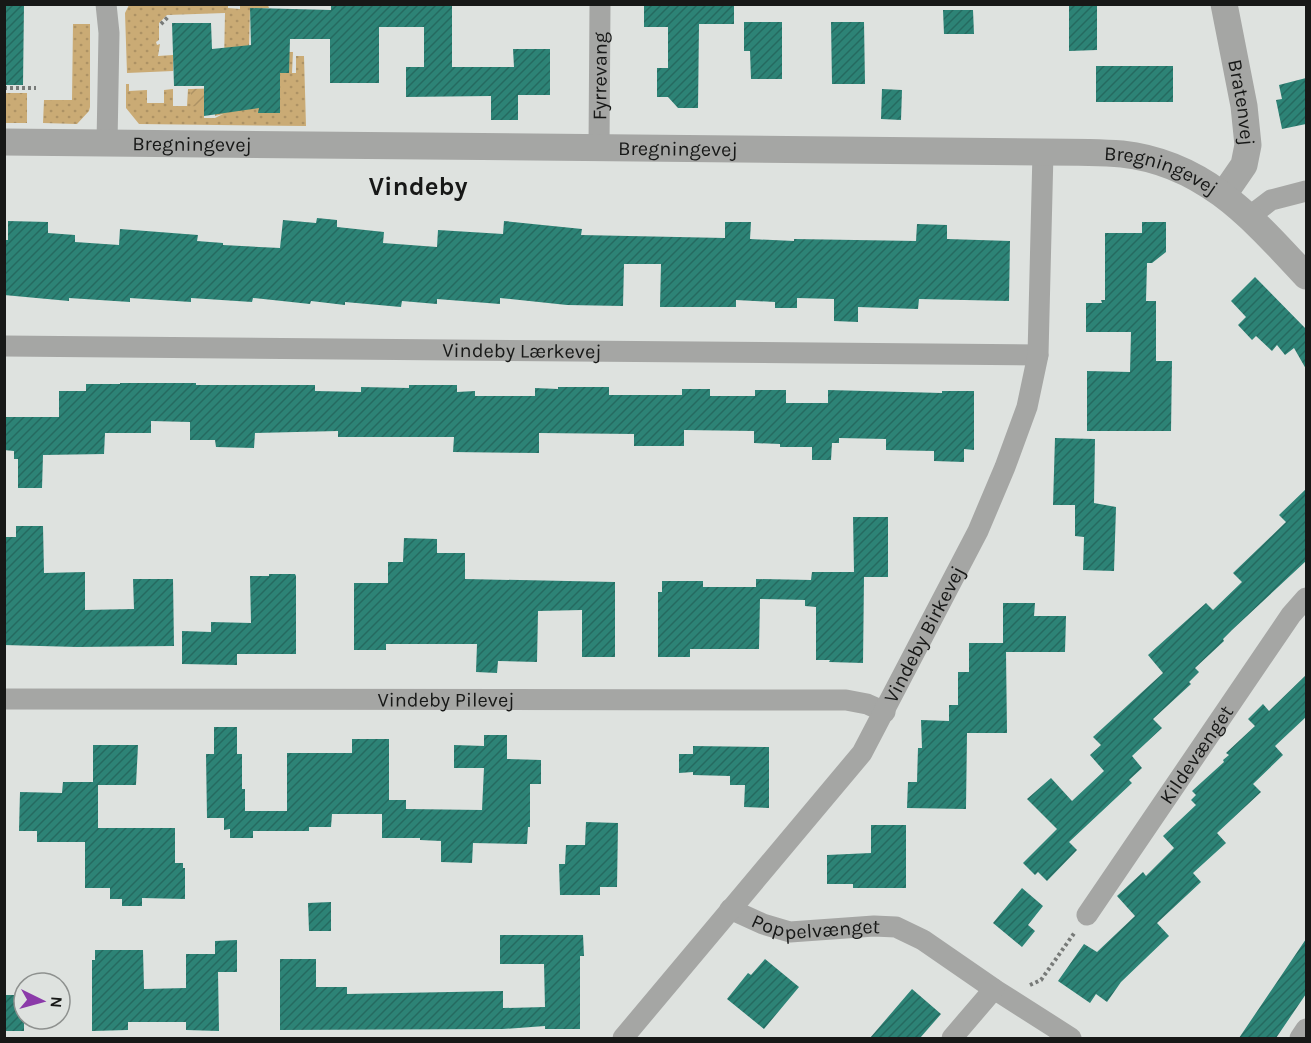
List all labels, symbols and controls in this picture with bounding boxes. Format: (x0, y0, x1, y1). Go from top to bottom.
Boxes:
street label: Fyrrevang (588, 32, 612, 120)
street label: Bratenvej (1223, 57, 1259, 147)
street label: Bregningevej (132, 132, 252, 156)
street label: Bregningevej (618, 137, 738, 161)
street label: Bregningevej (1104, 142, 1222, 200)
district label: Vindeby (368, 171, 468, 202)
street label: Vindeby Lærkevej (442, 339, 602, 363)
street label: Vindeby Birkevej (879, 562, 970, 707)
street label: Vindeby Pilevej (378, 688, 514, 712)
street label: Kildevænget (1155, 701, 1238, 808)
street label: Poppelvænget (748, 909, 881, 944)
north arrow (12, 971, 72, 1031)
text: N (46, 996, 66, 1009)

